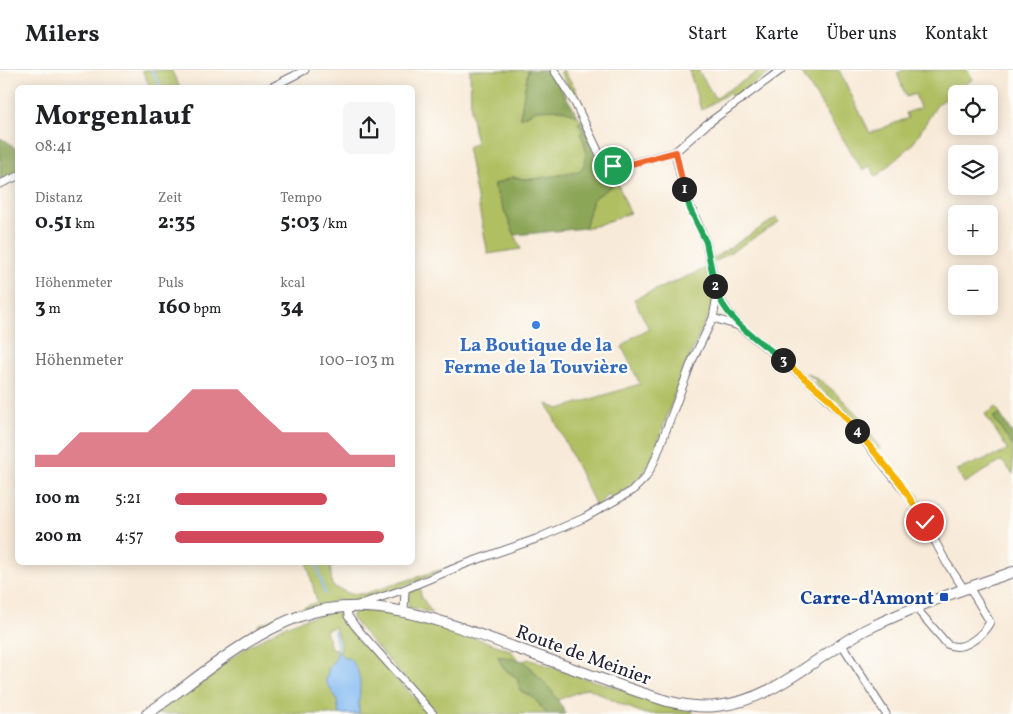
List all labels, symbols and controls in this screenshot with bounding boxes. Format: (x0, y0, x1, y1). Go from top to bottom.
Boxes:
text: Milers (25, 18, 100, 52)
text: Start (688, 22, 727, 47)
text: Karte (755, 22, 799, 47)
text: Über uns (827, 22, 897, 47)
text: Kontakt (925, 22, 988, 47)
map controls (948, 85, 998, 315)
button: locate (948, 85, 998, 135)
text: Morgenlauf (35, 97, 192, 136)
button: share (343, 102, 395, 154)
text: 08:41 (35, 136, 72, 158)
pin (592, 145, 634, 187)
button: layers (948, 145, 998, 195)
icon: arrive (599, 152, 627, 180)
pin: 1 (672, 176, 696, 202)
text: 1 (682, 180, 687, 199)
text: Distanz (35, 189, 83, 208)
text: Zeit (158, 189, 182, 208)
text: Tempo (280, 189, 322, 208)
button: + (948, 205, 998, 255)
text: 0.51 (35, 208, 72, 237)
text: 2:35 (158, 208, 195, 237)
text: 5:03 (280, 208, 320, 237)
text: km (72, 215, 95, 234)
text: /km (320, 215, 348, 234)
button: − (948, 265, 998, 315)
text: Höhenmeter (35, 274, 113, 293)
text: Puls (158, 274, 184, 293)
text: kcal (280, 274, 305, 293)
pin: 2 (702, 274, 728, 298)
text: 2 (712, 277, 719, 296)
text: 3 (35, 293, 46, 322)
text: 160 (158, 293, 191, 322)
text: 34 (280, 293, 304, 322)
text: m (46, 300, 61, 319)
text: bpm (191, 300, 221, 319)
marker: La Boutique de la Ferme de la Touvière (530, 319, 542, 331)
place label: La Boutique de la Ferme de la Touvière (444, 333, 628, 381)
pin: 3 (770, 348, 796, 372)
text: Höhenmeter (35, 350, 124, 372)
text: 100–103 m (319, 350, 395, 372)
text: 3 (780, 351, 787, 370)
pin: 4 (844, 418, 870, 444)
text: 4 (853, 422, 862, 441)
text: 100 m (35, 488, 80, 510)
text: 5:21 (115, 488, 141, 510)
pin (904, 501, 946, 543)
icon: check (911, 508, 939, 536)
text: 200 m (35, 526, 82, 548)
text: 4:57 (115, 526, 144, 548)
place label: Carre-d'Amont (800, 586, 934, 612)
marker: Carre-d'Amont (938, 591, 950, 603)
street label: Route de Meinier (512, 619, 655, 692)

